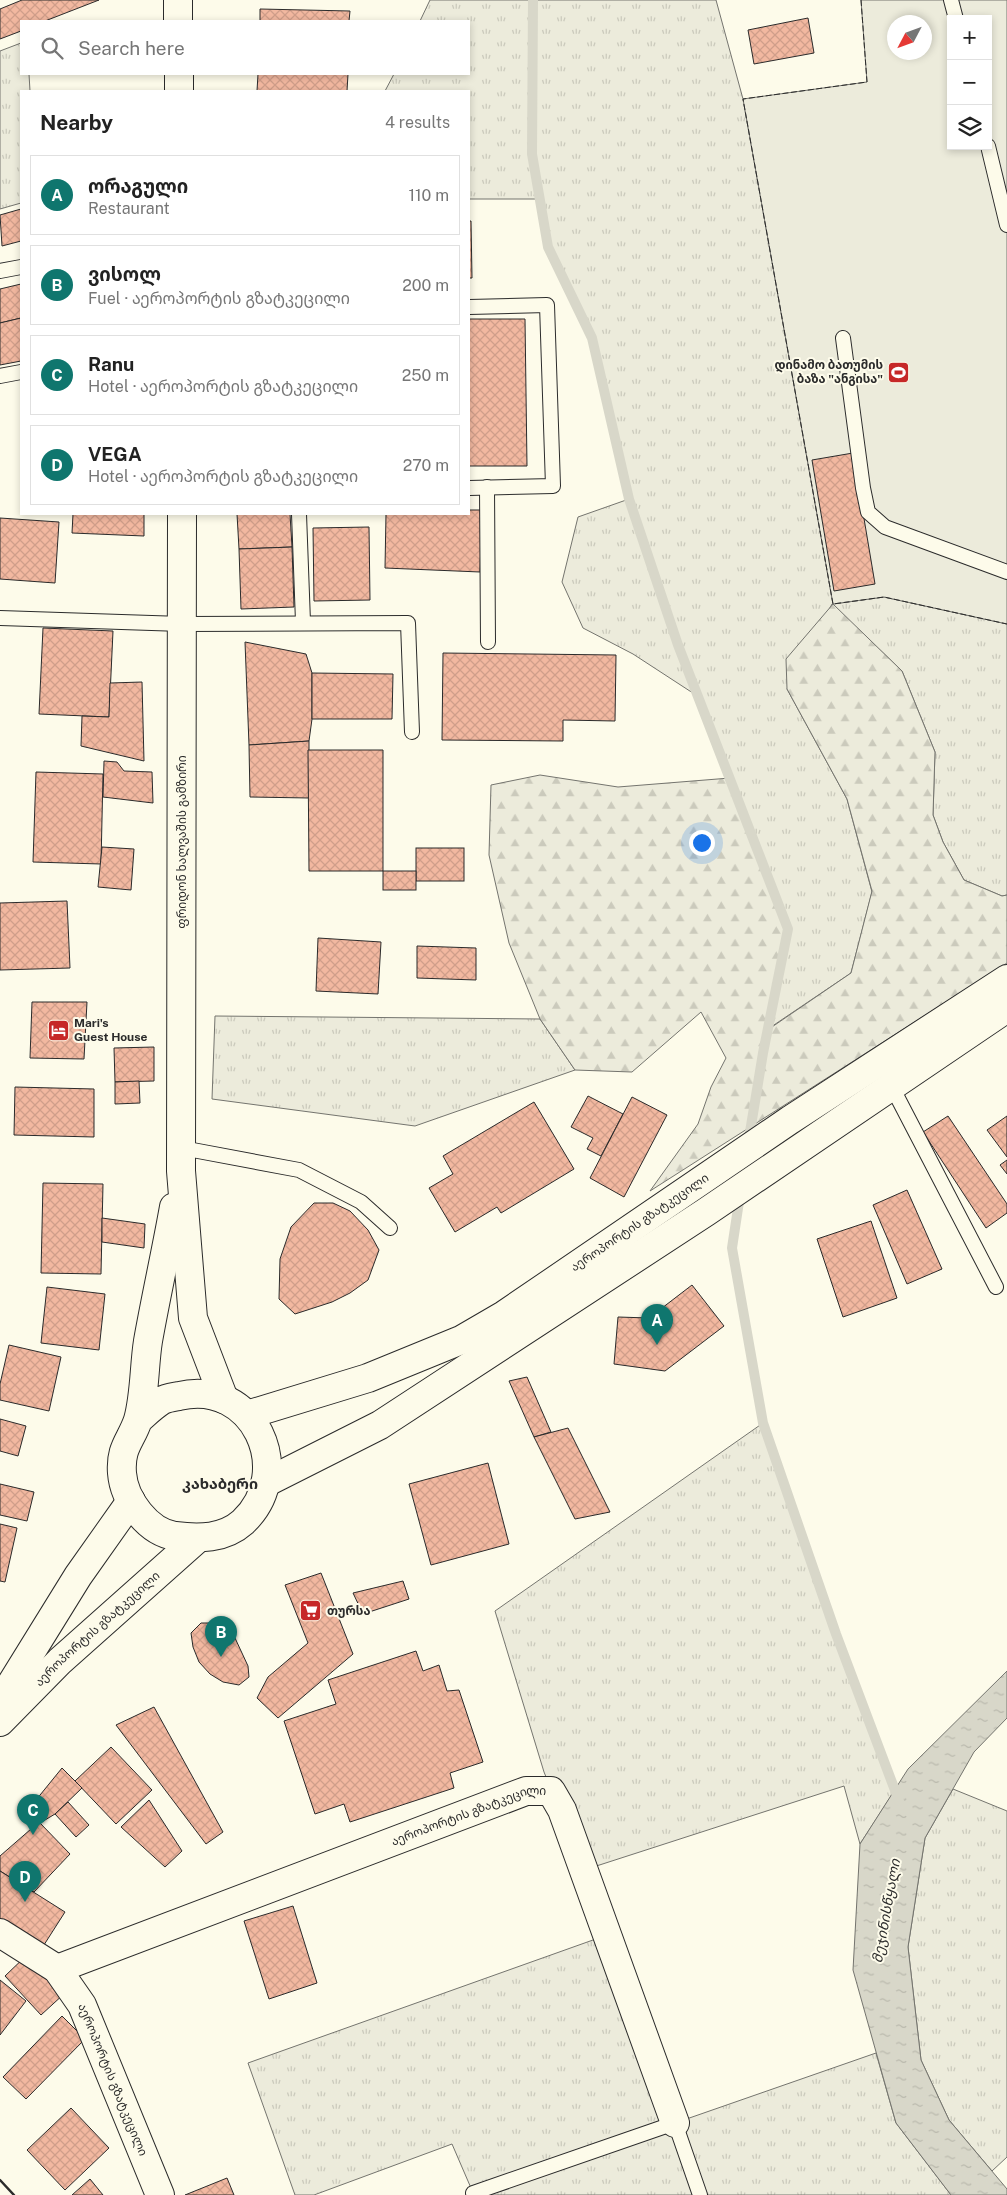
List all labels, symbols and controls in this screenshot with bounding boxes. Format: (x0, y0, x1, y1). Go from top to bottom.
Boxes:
north arrow (887, 15, 932, 60)
map controls (947, 15, 992, 150)
button: + (947, 15, 992, 60)
search box (20, 20, 470, 75)
icon: search (38, 34, 66, 62)
text: Search here (78, 37, 185, 59)
button: − (947, 60, 992, 105)
button: layers (947, 105, 992, 150)
text: Nearby (40, 110, 113, 135)
text: 4 results (385, 113, 450, 132)
text: ორაგული (88, 175, 188, 197)
text: A (51, 186, 63, 205)
text: 110 m (408, 186, 449, 205)
text: Restaurant (88, 199, 170, 218)
text: ვისოლ (88, 263, 161, 285)
text: B (52, 276, 62, 295)
text: 200 m (402, 276, 449, 295)
text: Fuel · აეროპორტის გზატკეცილი (88, 289, 350, 308)
text: Ranu (88, 353, 134, 375)
place label: დინამო ბათუმის ბაზა "ანგისა" (774, 358, 883, 386)
sports icon: დინამო ბათუმის ბაზა "ანგისა" (887, 360, 911, 384)
text: C (51, 366, 63, 385)
text: 250 m (402, 366, 449, 385)
text: Hotel · აეროპორტის გზატკეცილი (88, 377, 358, 396)
text: VEGA (88, 443, 142, 465)
text: D (51, 456, 63, 475)
text: 270 m (403, 456, 449, 475)
text: Hotel · აეროპორტის გზატკეცილი (88, 467, 358, 486)
street label: ფრიდონ ხალვაშის გამზირი (175, 755, 190, 929)
your location (689, 830, 715, 856)
place label: Mari's Guest House (74, 1016, 148, 1044)
hotel icon: Mari's Guest House (46, 1018, 70, 1042)
street label: აეროპორტის გზატკეცილი (568, 1171, 711, 1274)
pin: A (641, 1304, 673, 1345)
district label: კახაბერი (182, 1475, 258, 1493)
street label: აეროპორტის გზატკეცილი (32, 1568, 163, 1689)
supermarket icon: თურსა (299, 1599, 323, 1623)
place label: თურსა (327, 1604, 370, 1618)
pin: B (205, 1616, 237, 1657)
street label: აეროპორტის გზატკეცილი (389, 1784, 546, 1848)
pin: C (17, 1794, 49, 1835)
water label: მეჯინისწყალი (869, 1857, 904, 1964)
pin: D (9, 1861, 41, 1902)
street label: აეროპორტის გზატკეცილი (75, 2001, 150, 2158)

